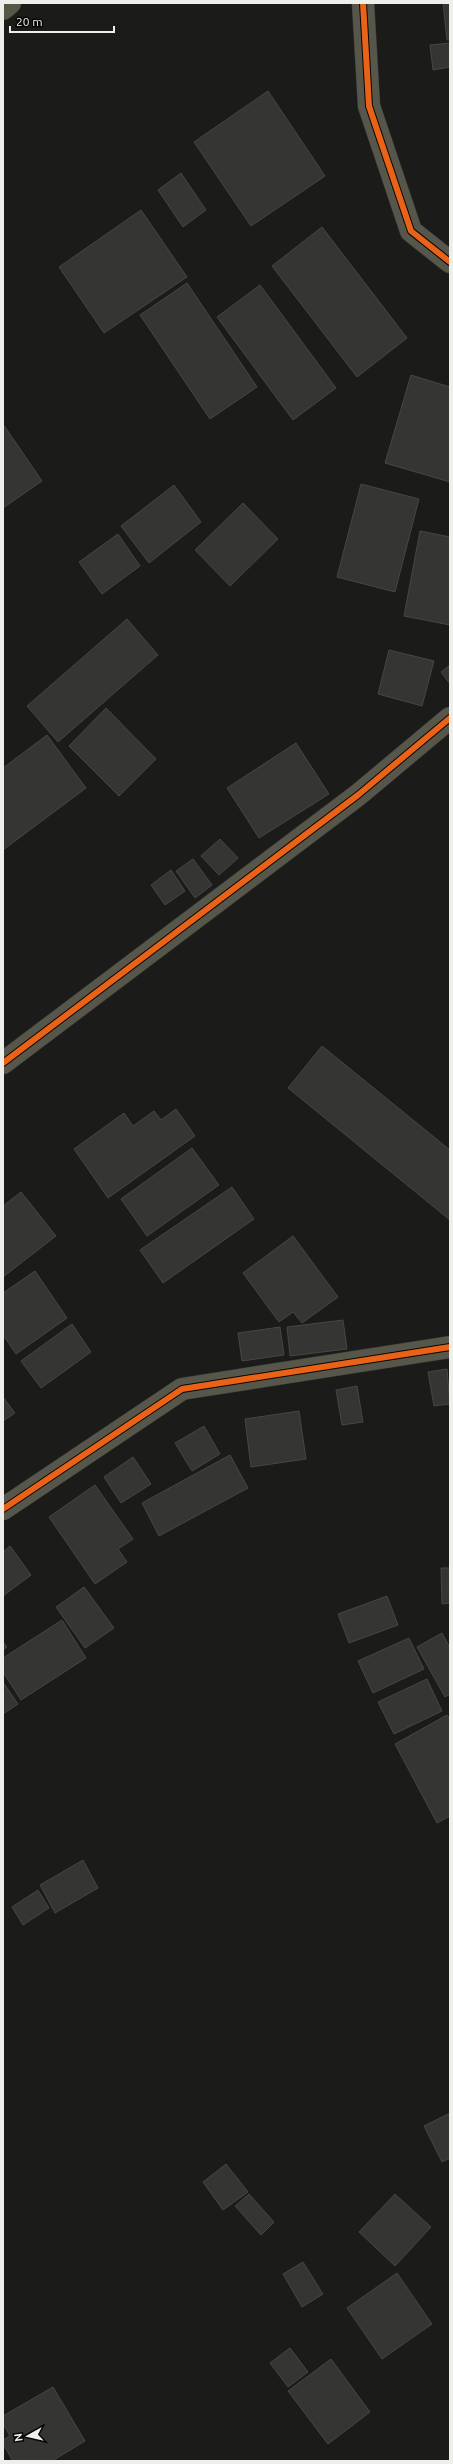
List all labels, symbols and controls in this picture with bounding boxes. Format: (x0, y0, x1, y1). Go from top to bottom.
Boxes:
scale bar (10, 8, 114, 34)
text: 20 m (16, 15, 43, 28)
north arrow (8, 2416, 48, 2456)
text: N (12, 2432, 25, 2442)

